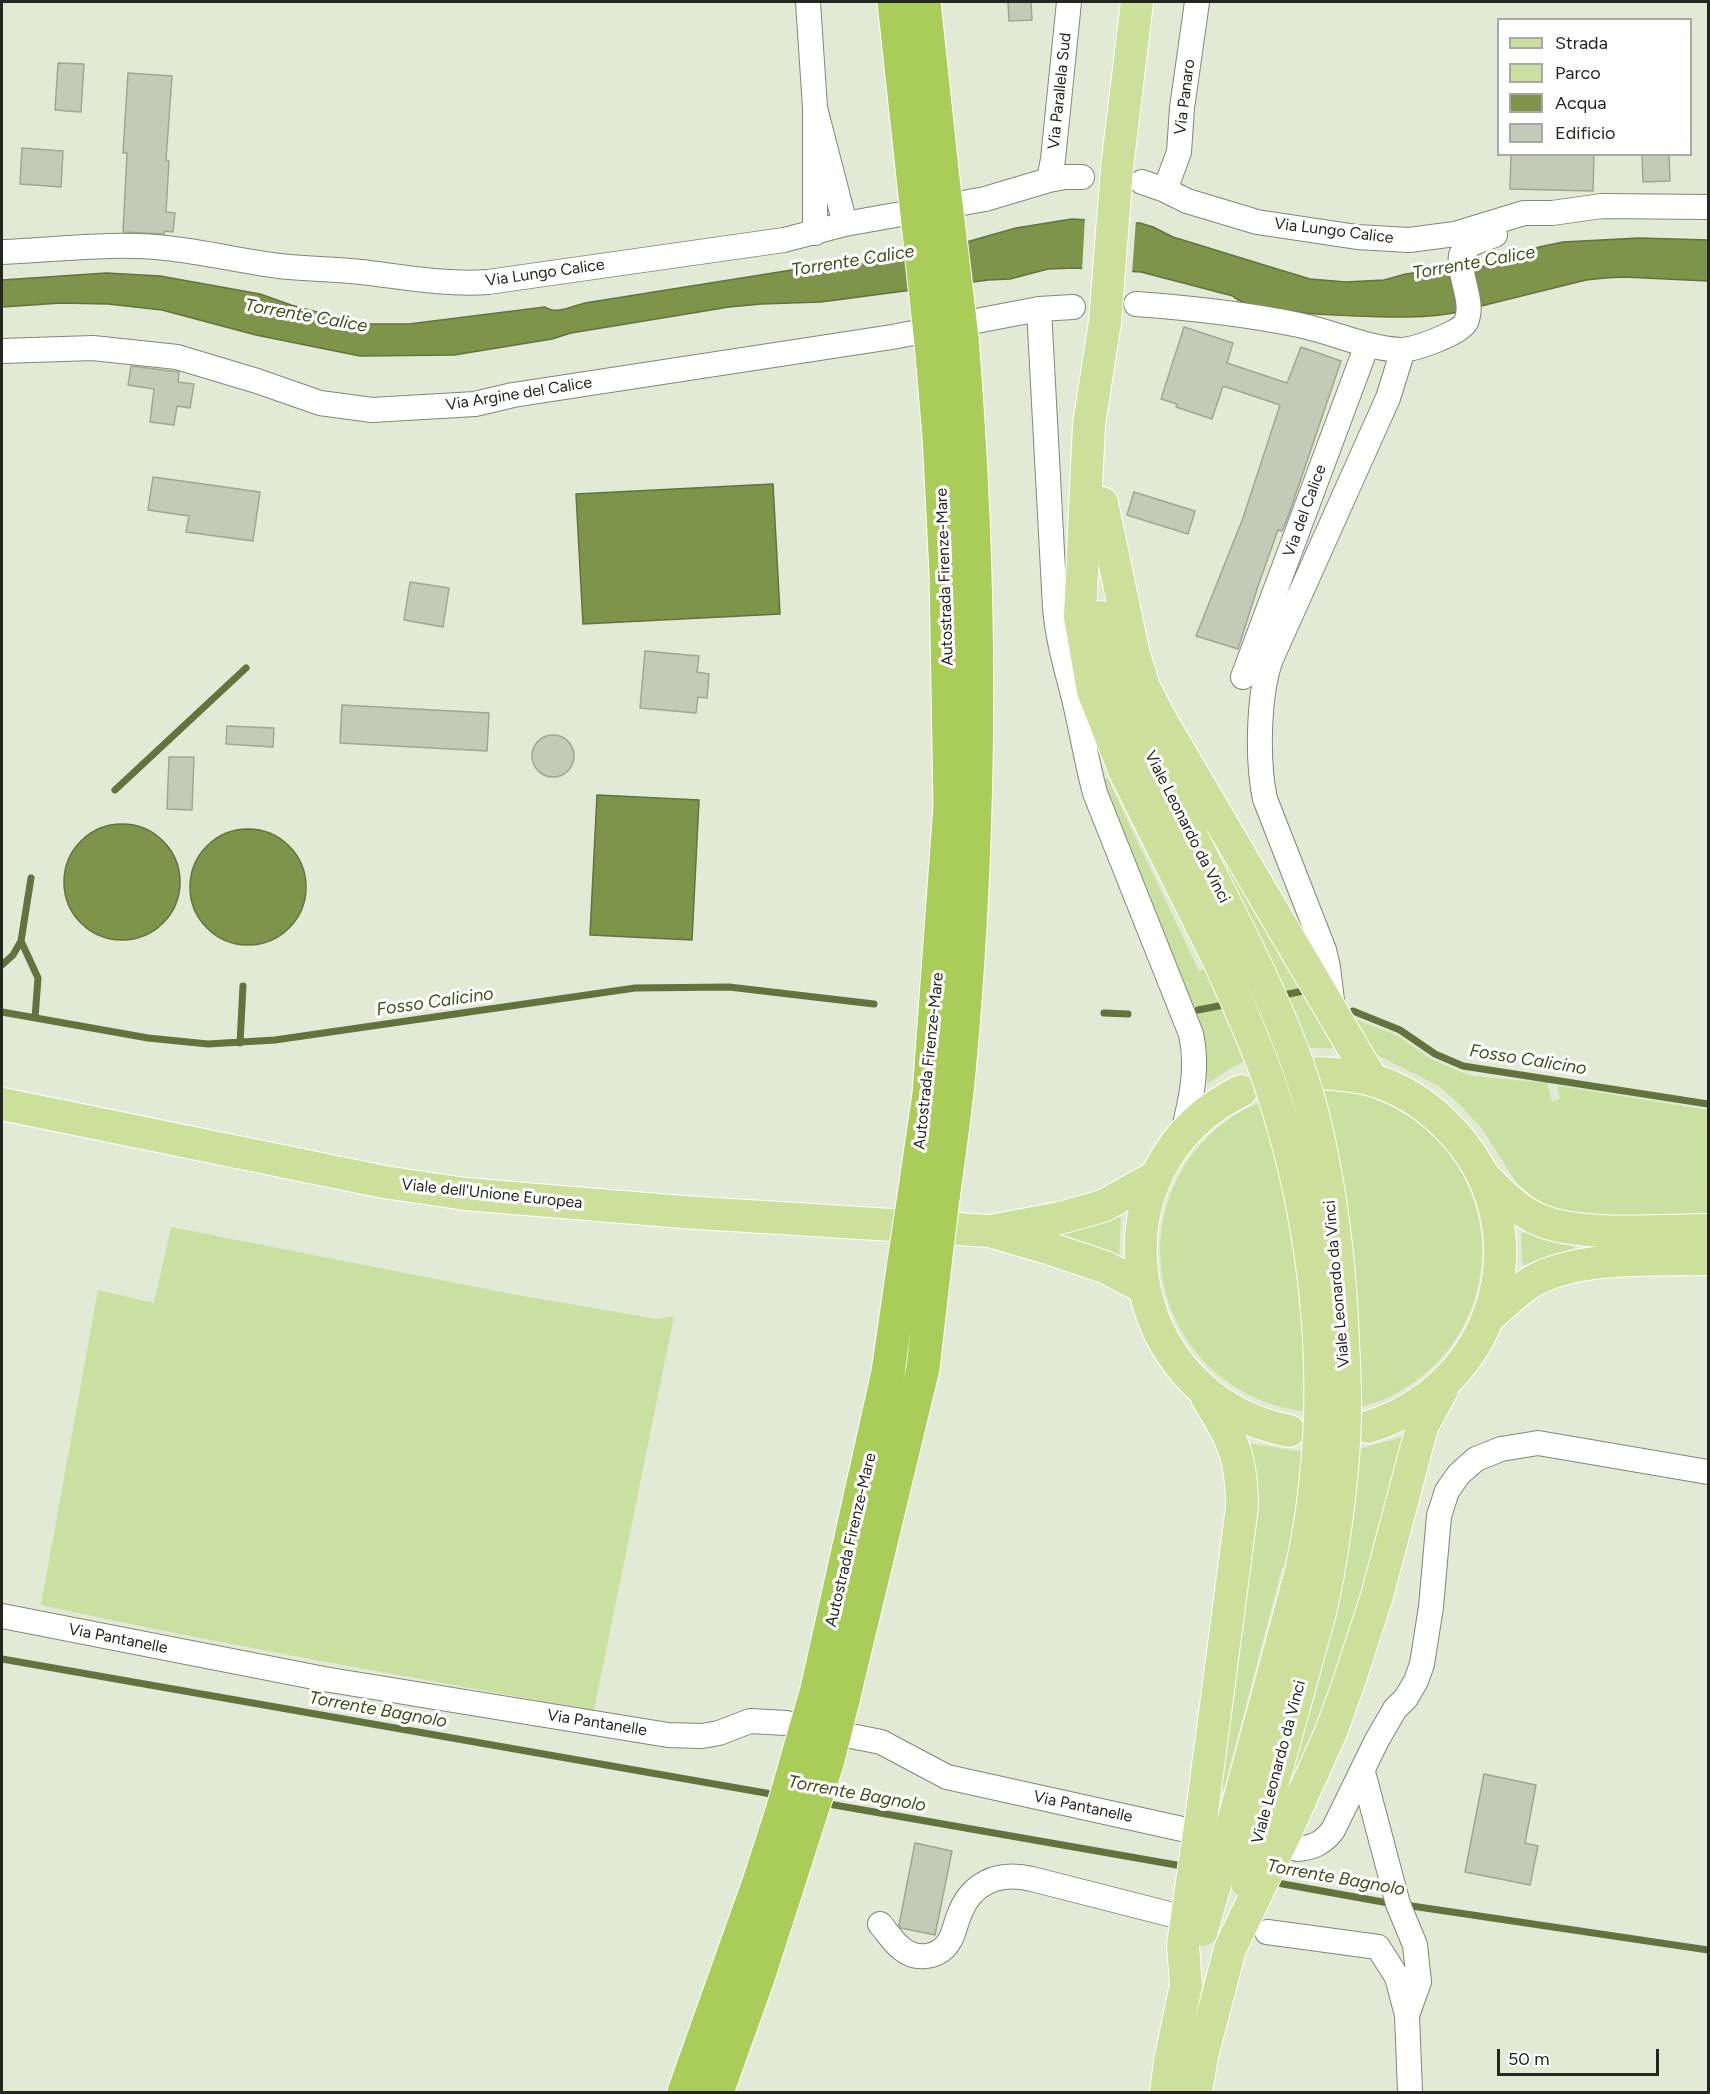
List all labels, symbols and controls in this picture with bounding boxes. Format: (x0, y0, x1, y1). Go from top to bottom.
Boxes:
legend (1497, 18, 1692, 156)
street label: Via Parallela Sud (1044, 32, 1076, 150)
text: Strada (1555, 32, 1608, 54)
street label: Via Panaro (1171, 58, 1199, 136)
text: Parco (1555, 62, 1601, 84)
text: Acqua (1555, 92, 1606, 114)
text: Edificio (1555, 122, 1616, 144)
street label: Via Lungo Calice (1273, 214, 1395, 248)
water label: Torrente Calice (790, 241, 916, 281)
water label: Torrente Calice (1411, 242, 1537, 284)
street label: Via Lungo Calice (484, 255, 606, 291)
water label: Torrente Calice (243, 295, 369, 337)
street label: Via Argine del Calice (445, 373, 593, 415)
street label: Via del Calice (1279, 462, 1331, 560)
street label: Autostrada Firenze-Mare (932, 488, 958, 666)
street label: Viale Leonardo da Vinci (1140, 748, 1234, 906)
street label: Autostrada Firenze-Mare (910, 971, 948, 1151)
water label: Fosso Calicino (375, 983, 495, 1021)
water label: Fosso Calicino (1468, 1040, 1588, 1080)
street label: Viale dell'Unione Europea (401, 1175, 583, 1213)
street label: Viale Leonardo da Vinci (1320, 1199, 1354, 1369)
street label: Autostrada Firenze-Mare (822, 1451, 880, 1629)
street label: Via Pantanelle (67, 1620, 169, 1658)
street label: Viale Leonardo da Vinci (1248, 1678, 1310, 1846)
water label: Torrente Bagnolo (307, 1687, 449, 1733)
street label: Via Pantanelle (546, 1706, 648, 1740)
water label: Torrente Bagnolo (786, 1771, 928, 1817)
street label: Via Pantanelle (1032, 1787, 1134, 1827)
water label: Torrente Bagnolo (1265, 1855, 1407, 1901)
scale bar (1500, 2037, 1662, 2075)
text: 50 m (1508, 2048, 1550, 2070)

